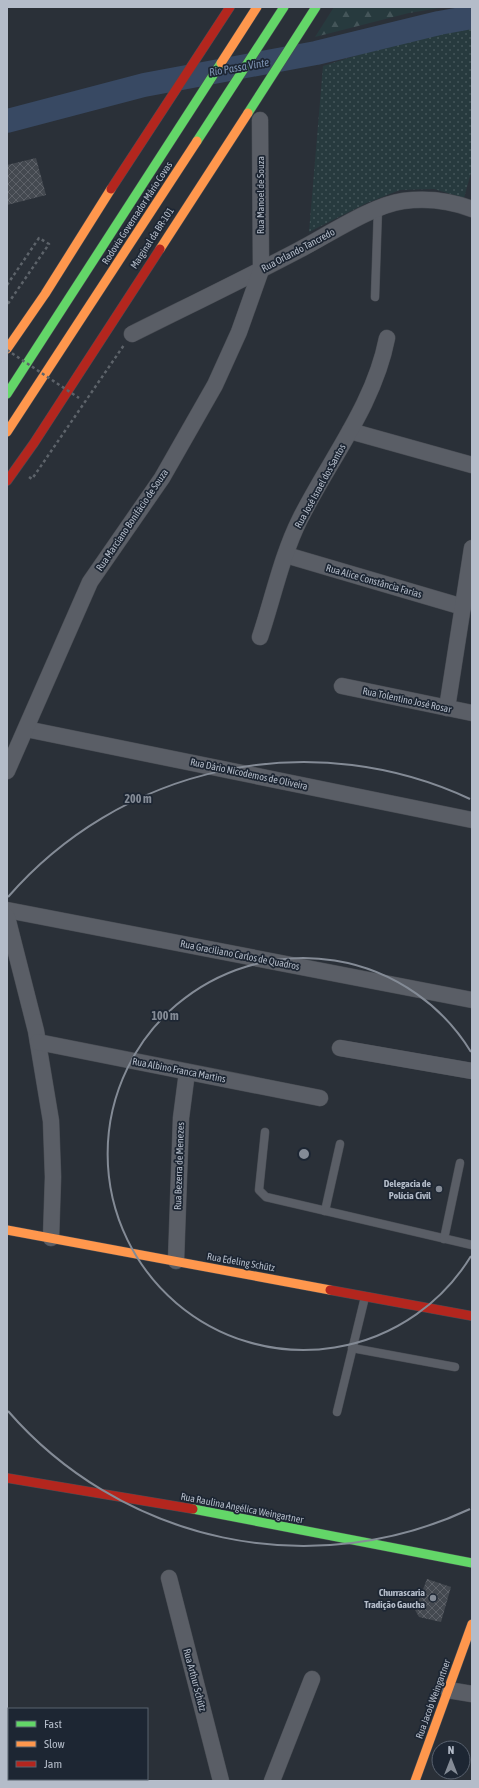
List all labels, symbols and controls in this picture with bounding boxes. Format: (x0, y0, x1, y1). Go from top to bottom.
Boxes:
water label: Rio Passa Vinte (208, 56, 270, 78)
street label: Rua Manoel de Souza (255, 156, 266, 234)
street label: Rodovia Governador Mário Covas (100, 159, 175, 266)
street label: Marginal da BR-101 (128, 205, 176, 271)
street label: Rua Orlando Tancredo (259, 226, 337, 274)
street label: Rua José Israel dos Santos (292, 442, 348, 530)
street label: Rua Marciano Bonifácio de Souza (94, 467, 170, 573)
street label: Rua Alice Constância Farias (325, 562, 424, 600)
street label: Rua Tolentino José Rosar (362, 685, 453, 715)
street label: Rua Dário Nicodemos de Oliveira (189, 756, 309, 792)
text: 200 m (124, 792, 152, 806)
street label: Rua Graciliano Carlos de Quadros (179, 938, 301, 972)
text: 100 m (151, 1009, 179, 1023)
street label: Rua Albino Franca Martins (131, 1056, 227, 1085)
street label: Rua Bezerra de Menezes (172, 1122, 186, 1210)
centre of rings (297, 1147, 311, 1161)
place label: Delegacia de Polícia Civil (384, 1178, 431, 1201)
marker: Delegacia de Polícia Civil (434, 1184, 444, 1194)
street label: Rua Edeling Schütz (206, 1251, 276, 1273)
street label: Rua Raulina Angélica Weingartner (180, 1491, 305, 1525)
place label: Churrascaria Tradição Gaucha (364, 1587, 425, 1610)
marker: Churrascaria Tradição Gaucha (428, 1593, 438, 1603)
street label: Rua Arthur Schütz (181, 1647, 209, 1713)
street label: Rua Jacob Weingartner (414, 1657, 453, 1740)
legend (8, 1708, 148, 1780)
text: Fast (44, 1717, 62, 1731)
text: Slow (44, 1737, 65, 1751)
north arrow (431, 1740, 471, 1780)
text: N (448, 1744, 454, 1756)
text: Jam (44, 1757, 62, 1771)

